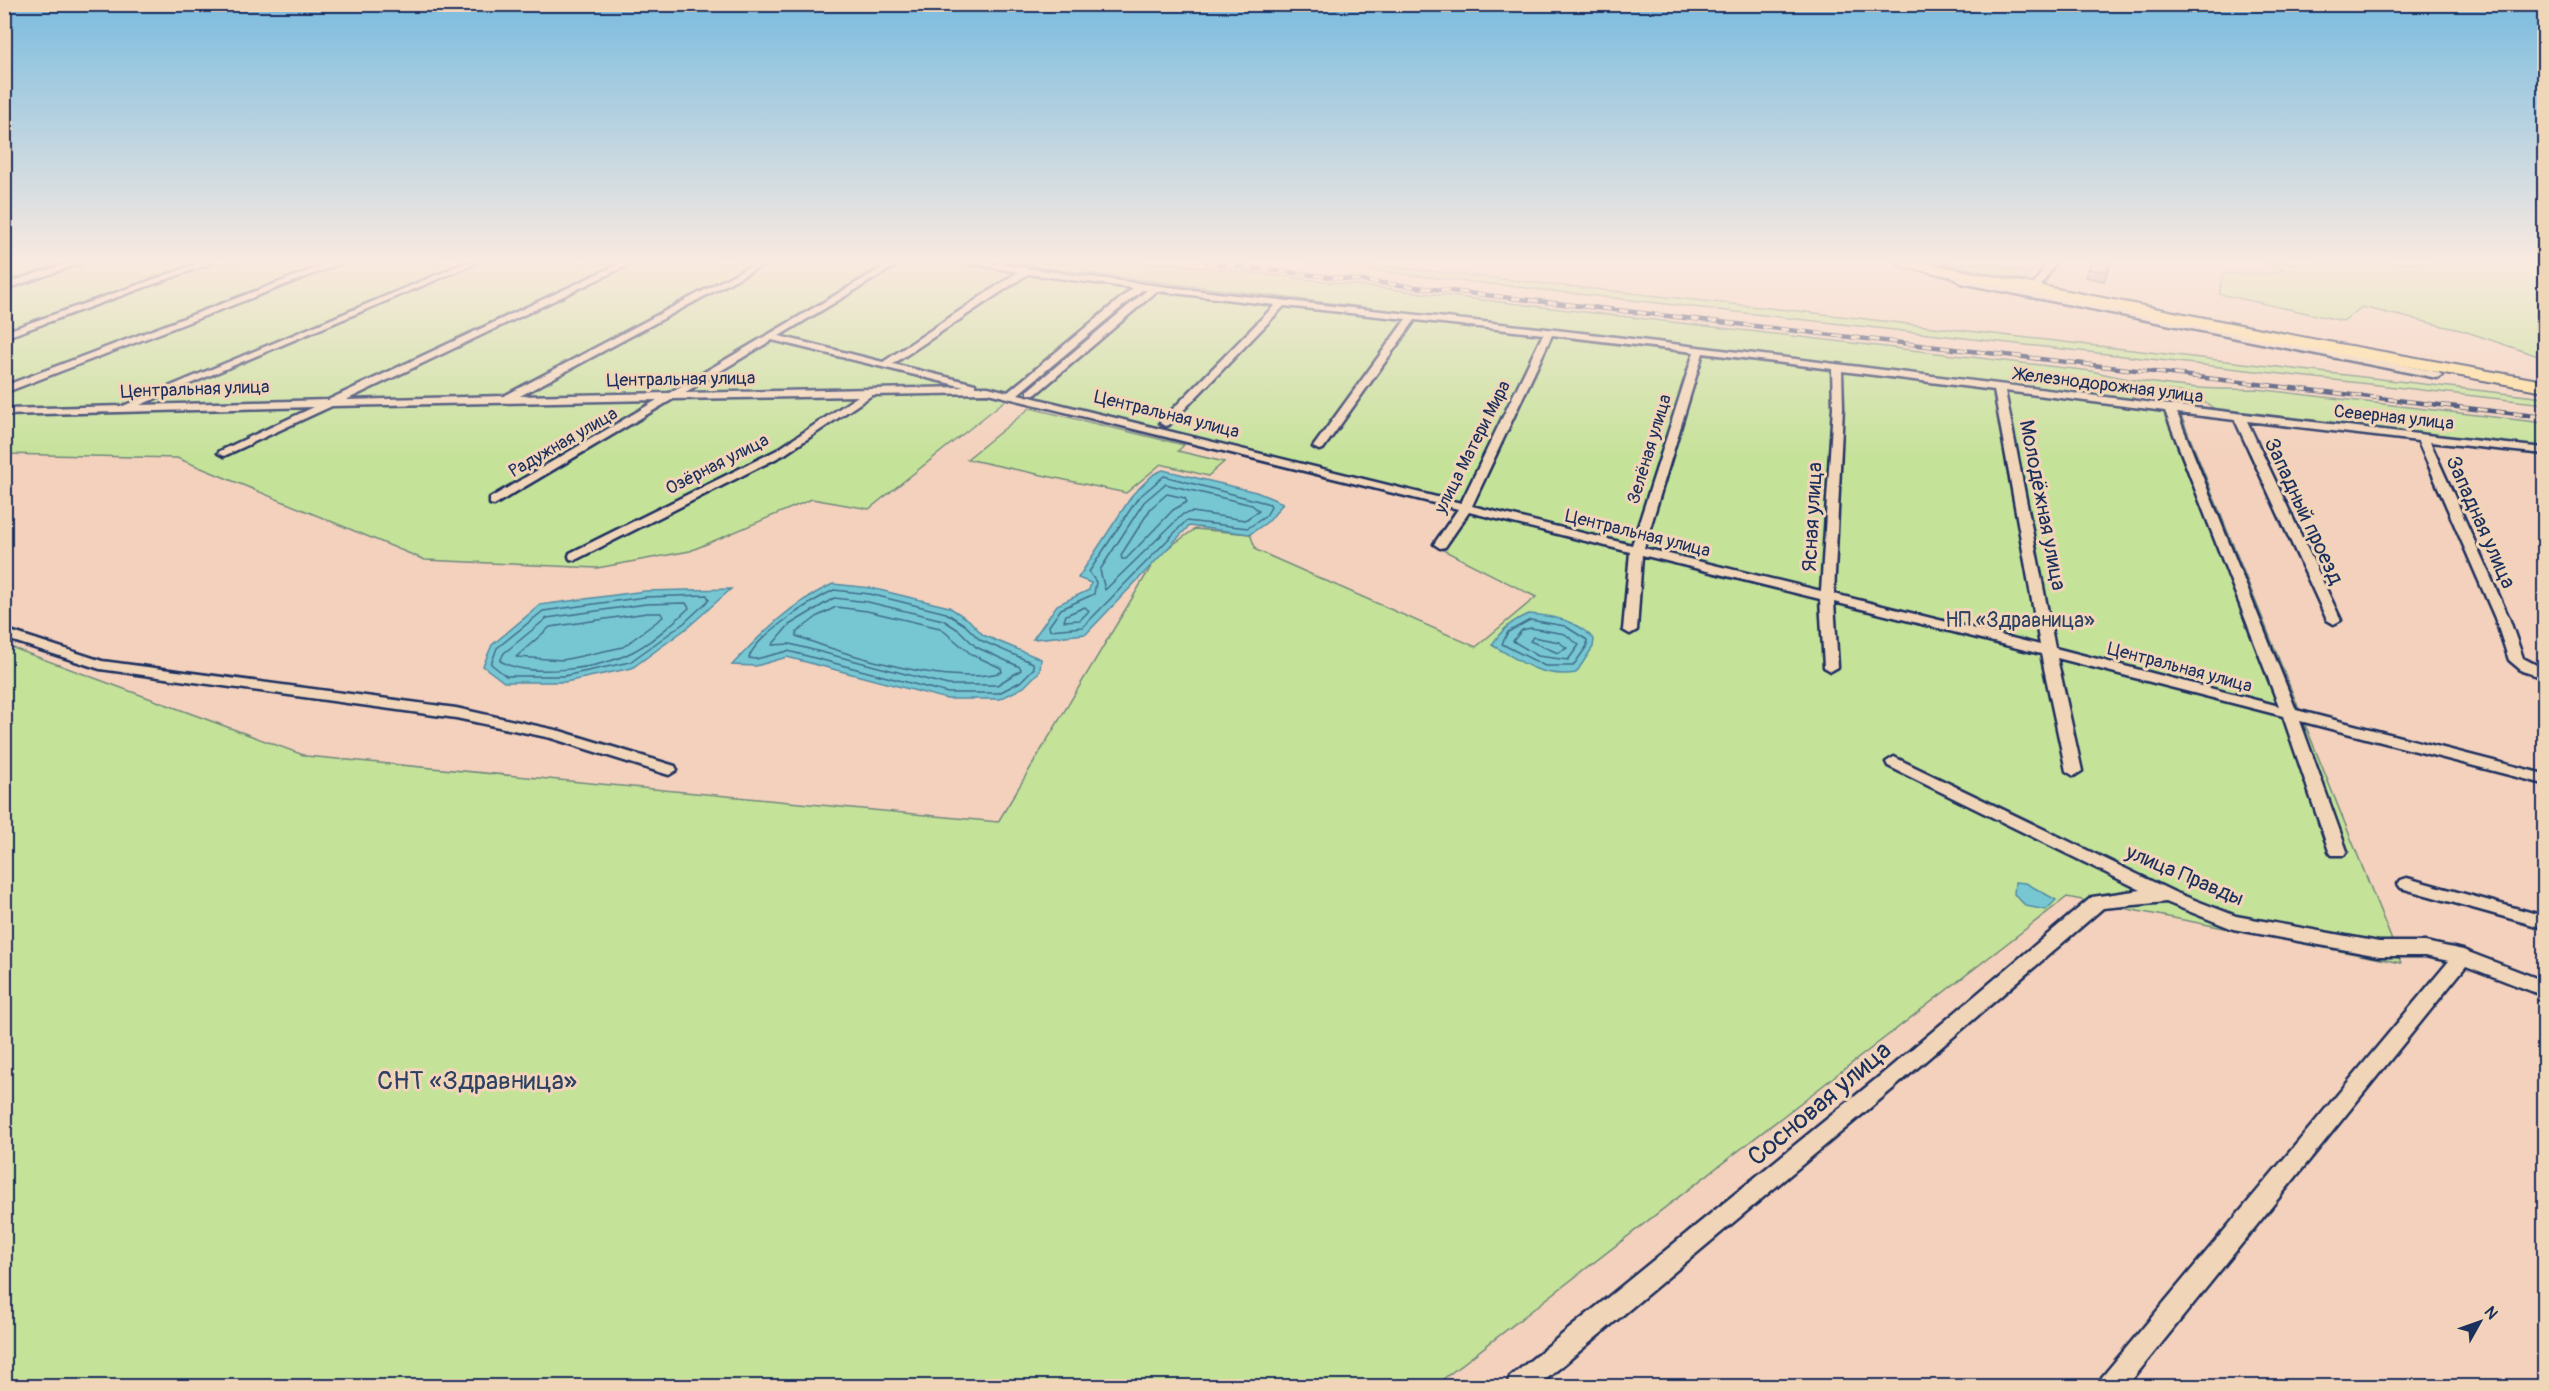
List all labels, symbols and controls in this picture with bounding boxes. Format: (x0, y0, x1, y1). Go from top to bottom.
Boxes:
street label: Железнодорожная улица (2010, 362, 2205, 408)
street label: Центральная улица (606, 367, 756, 392)
street label: Центральная улица (120, 375, 270, 404)
street label: улица Матери Мира (1429, 377, 1516, 518)
street label: Центральная улица (1092, 385, 1242, 444)
street label: Зелёная улица (1622, 392, 1677, 507)
street label: Северная улица (2333, 400, 2455, 435)
street label: Радужная улица (505, 402, 622, 483)
street label: Молодёжная улица (2013, 418, 2072, 593)
street label: Озёрная улица (662, 429, 773, 500)
street label: Западный проезд (2258, 433, 2350, 589)
street label: Западная улица (2439, 452, 2522, 593)
street label: Ясная улица (1796, 461, 1829, 573)
street label: Центральная улица (1563, 504, 1713, 563)
park label: НП «Здравница» (1945, 607, 2095, 634)
street label: Центральная улица (2105, 637, 2255, 698)
street label: улица Правды (2121, 838, 2248, 912)
street label: Сосновая улица (1741, 1034, 1898, 1173)
park label: СНТ «Здравница» (377, 1065, 577, 1097)
north arrow (2450, 1292, 2510, 1352)
text: N (2480, 1302, 2502, 1324)

